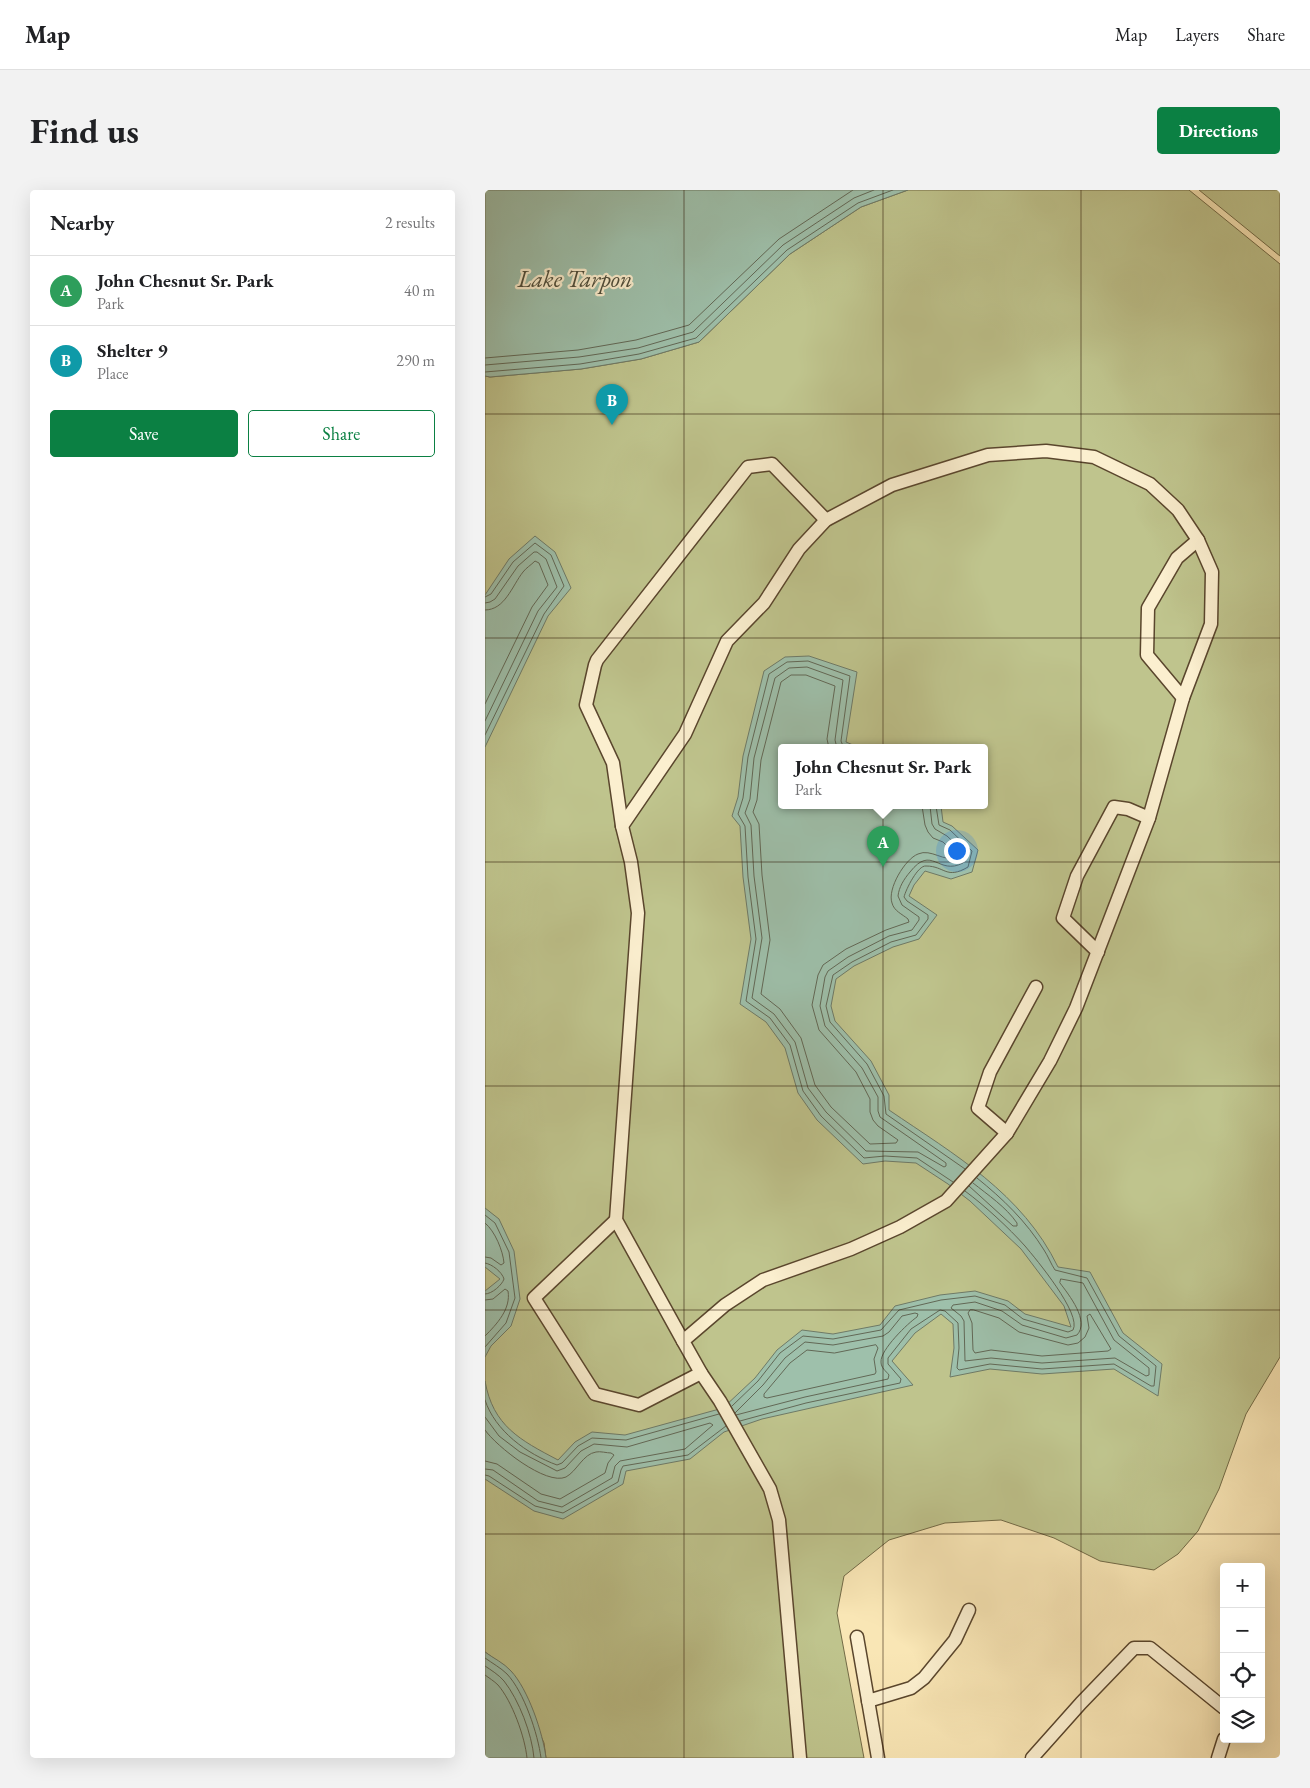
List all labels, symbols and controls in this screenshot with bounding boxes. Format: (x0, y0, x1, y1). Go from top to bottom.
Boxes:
text: Map (25, 19, 70, 50)
text: Map (1115, 23, 1147, 46)
text: Layers (1175, 23, 1219, 46)
text: Share (1247, 23, 1285, 46)
button: Directions (1157, 107, 1280, 154)
text: Find us (30, 108, 139, 153)
text: Nearby (50, 209, 114, 236)
text: 2 results (385, 212, 435, 233)
water label: Lake Tarpon (517, 263, 632, 294)
text: John Chesnut Sr. Park (97, 268, 274, 293)
text: A (60, 280, 72, 301)
text: 40 m (404, 280, 435, 301)
text: Park (97, 293, 124, 314)
text: Shelter 9 (97, 338, 168, 363)
text: B (61, 350, 71, 371)
text: 290 m (396, 350, 435, 371)
text: Place (97, 363, 129, 384)
pin: B (596, 384, 628, 425)
button: Save (50, 410, 238, 457)
button: Share (248, 410, 435, 457)
popup (778, 744, 988, 809)
text: John Chesnut Sr. Park (795, 754, 971, 779)
text: Park (795, 779, 822, 800)
pin: A (867, 826, 899, 867)
your location (944, 838, 970, 864)
map controls (1220, 1563, 1265, 1743)
button: + (1220, 1563, 1265, 1608)
button: − (1220, 1608, 1265, 1653)
button: locate (1220, 1653, 1265, 1698)
button: layers (1220, 1698, 1265, 1743)

